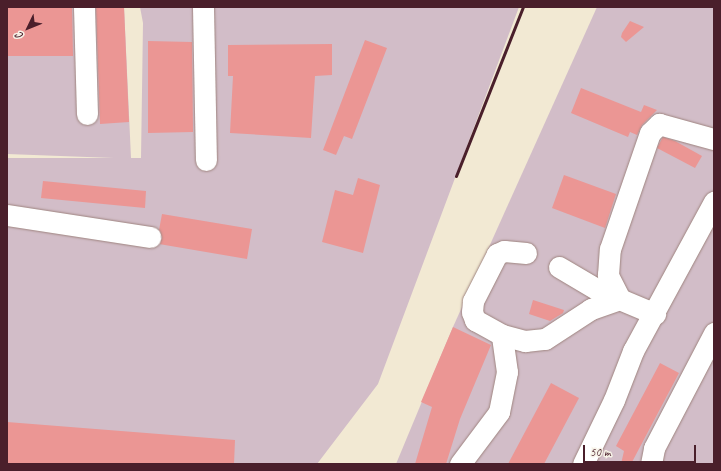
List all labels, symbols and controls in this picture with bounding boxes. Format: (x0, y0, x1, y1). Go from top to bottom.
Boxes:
north arrow (8, 8, 48, 48)
text: С (12, 29, 26, 43)
scale bar (585, 437, 698, 463)
text: 50 m (590, 444, 610, 460)

